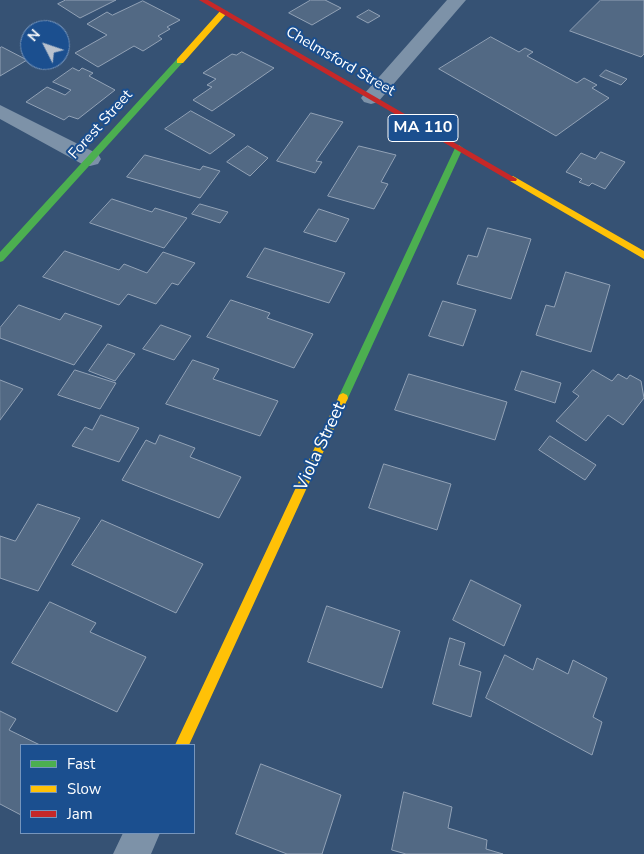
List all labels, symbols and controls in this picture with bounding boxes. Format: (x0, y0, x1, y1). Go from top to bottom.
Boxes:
north arrow (20, 20, 70, 70)
street label: Chelmsford Street (282, 23, 398, 101)
text: N (23, 25, 45, 46)
street label: Forest Street (65, 87, 137, 163)
road number: MA 110 (388, 115, 458, 142)
street label: Viola Street (291, 399, 351, 495)
legend (20, 744, 195, 834)
text: Fast (67, 754, 95, 774)
text: Slow (67, 779, 101, 799)
text: Jam (67, 804, 93, 824)

